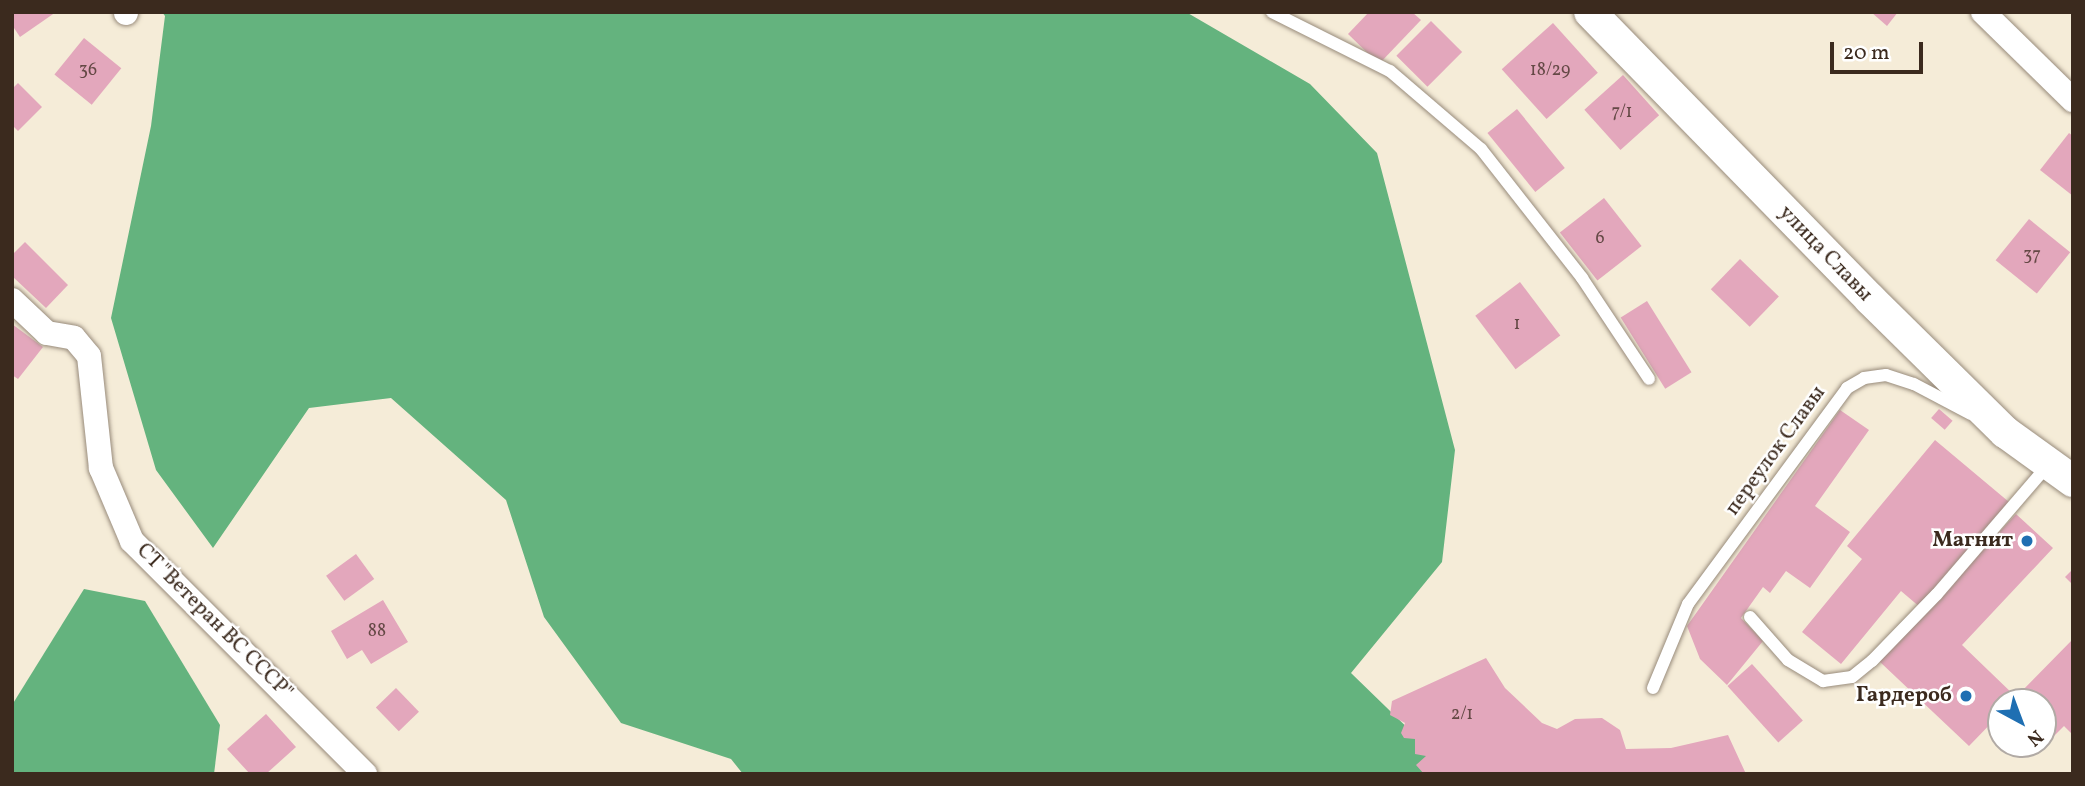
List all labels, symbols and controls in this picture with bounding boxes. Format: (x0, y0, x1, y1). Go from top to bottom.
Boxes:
scale bar (1833, 28, 1926, 72)
text: 20 m (1843, 39, 1889, 68)
house number: 36 (79, 60, 97, 82)
house number: 18/29 (1530, 60, 1570, 82)
house number: 7/1 (1611, 102, 1633, 124)
street label: улица Славы (1773, 201, 1877, 307)
house number: 6 (1595, 228, 1605, 250)
house number: 37 (2023, 245, 2041, 267)
house number: 1 (1514, 314, 1520, 336)
street label: переулок Славы (1721, 381, 1831, 521)
place label: Магнит (1933, 528, 2013, 554)
marker: Магнит (2019, 533, 2035, 549)
street label: СТ "Ветеран ВС СССР" (130, 538, 298, 706)
house number: 88 (368, 621, 386, 643)
place label: Гардероб (1856, 683, 1952, 709)
marker: Гардероб (1958, 688, 1974, 704)
north arrow (1987, 688, 2057, 758)
house number: 2/1 (1451, 704, 1473, 726)
text: N (2021, 723, 2048, 752)

